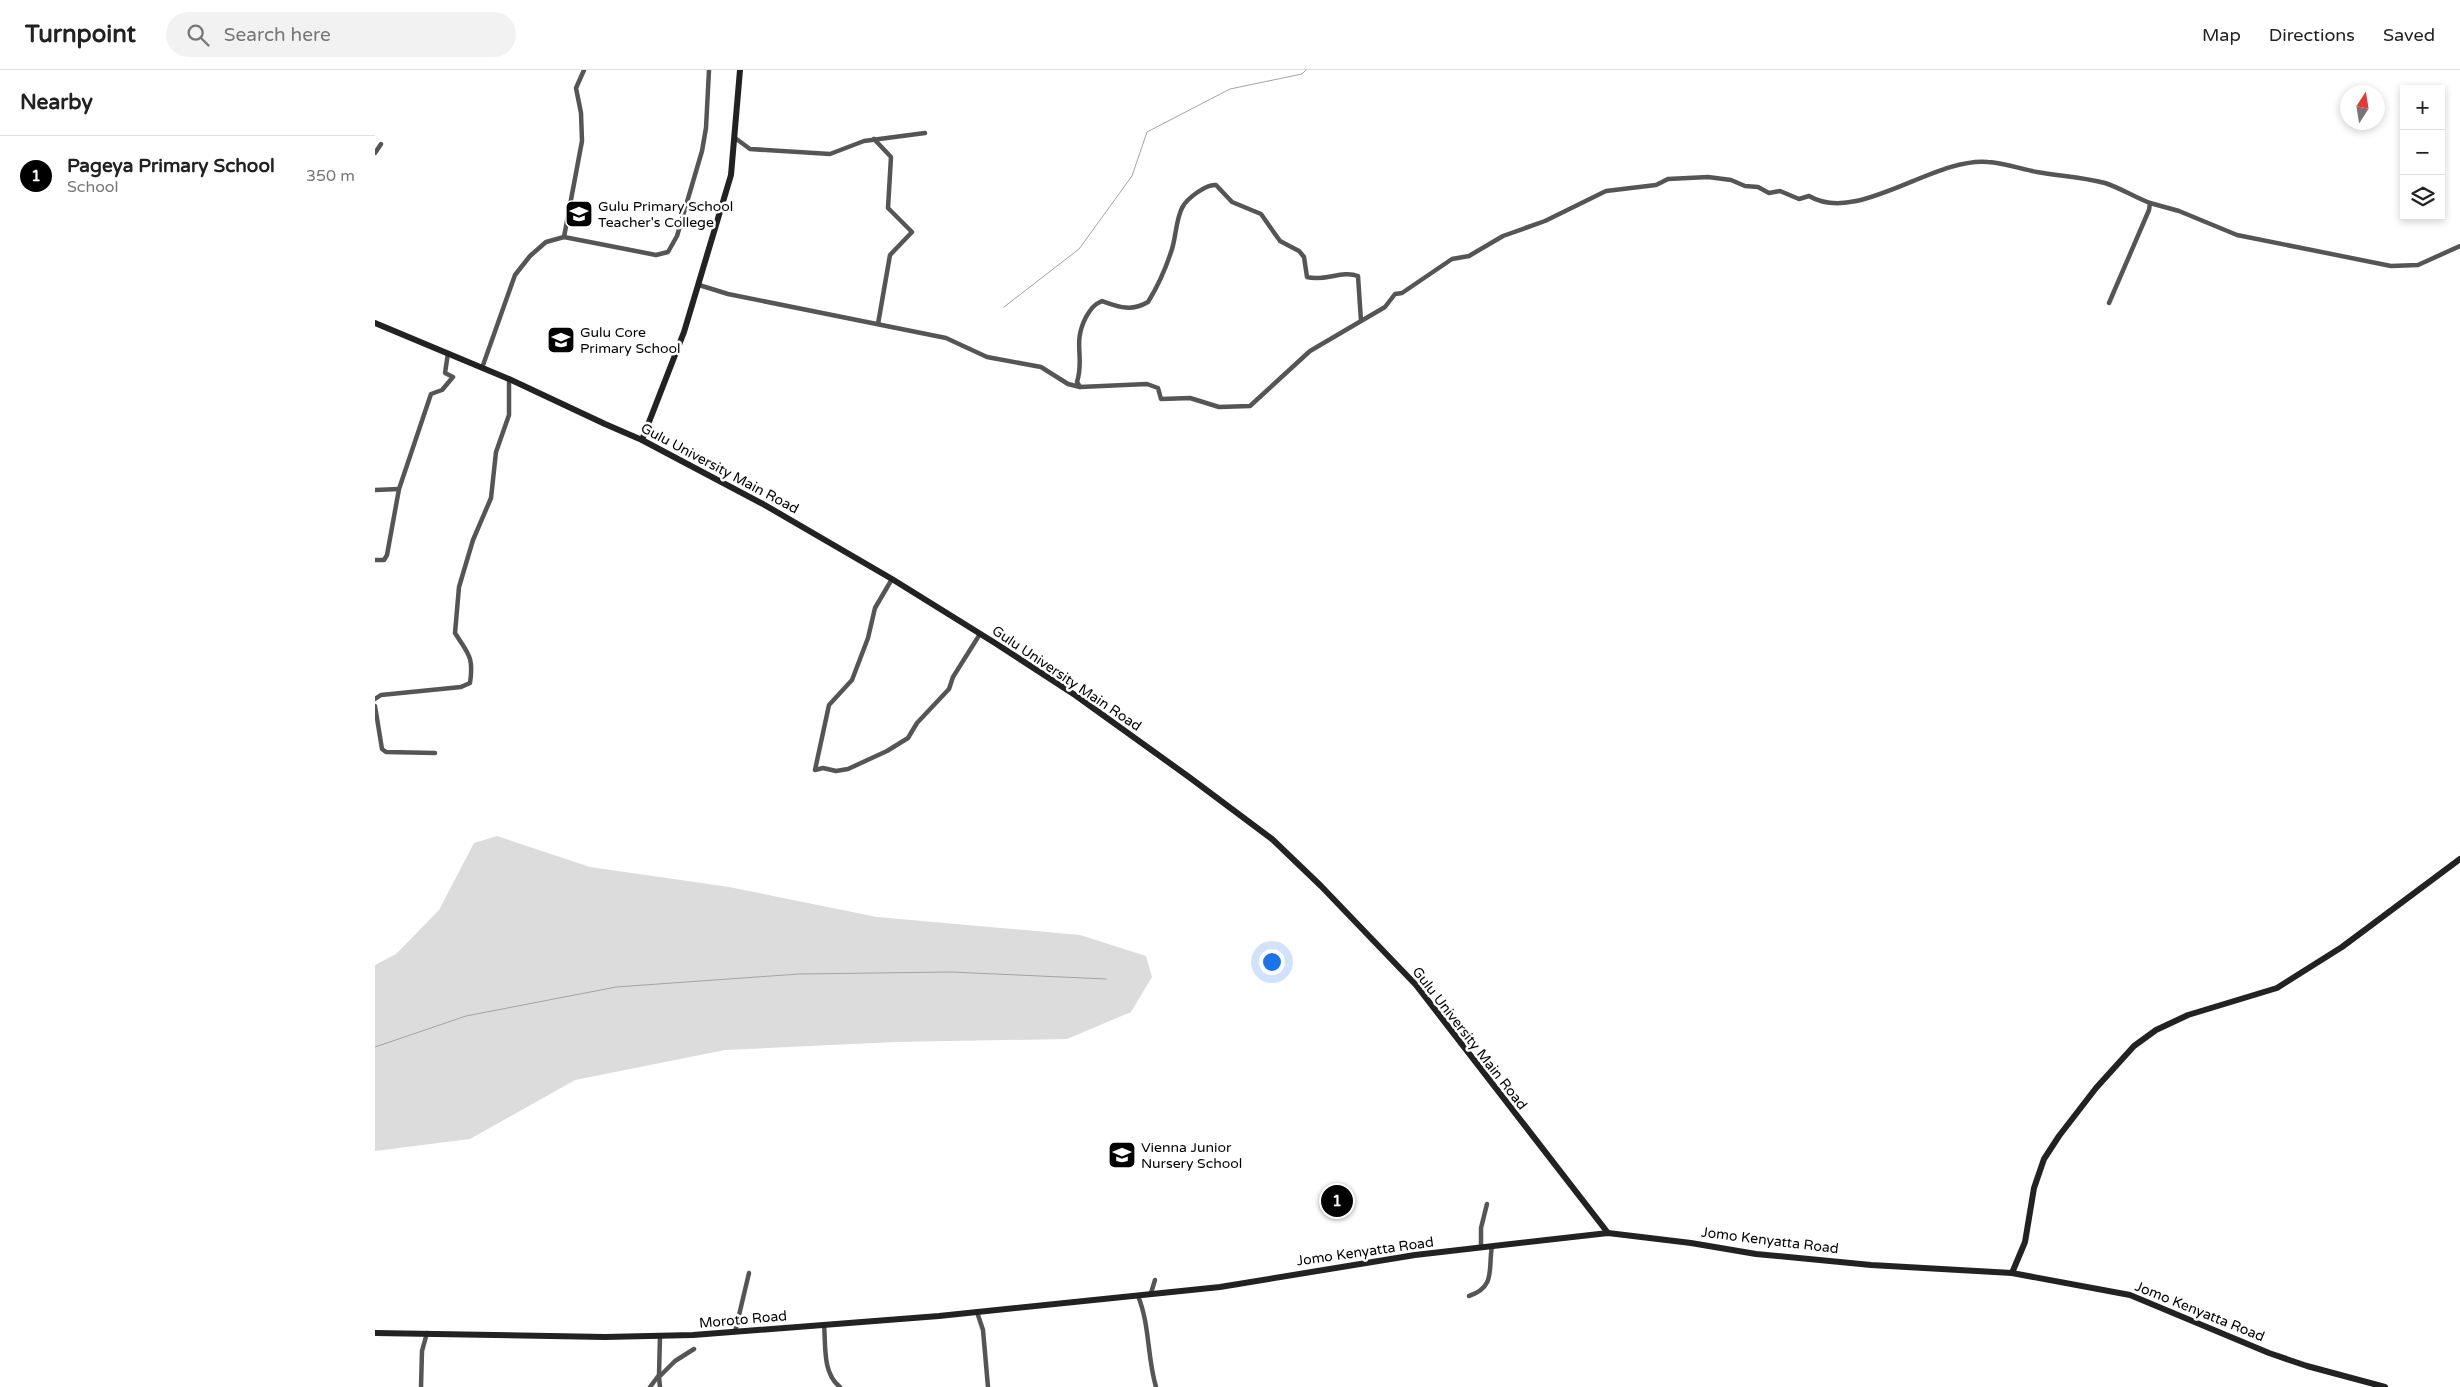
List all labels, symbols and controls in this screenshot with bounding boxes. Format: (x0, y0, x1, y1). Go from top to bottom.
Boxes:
search box (166, 12, 516, 57)
text: Turnpoint (25, 20, 136, 49)
icon: search (184, 21, 212, 49)
text: Search here (224, 24, 331, 46)
text: Map (2202, 24, 2241, 46)
text: Directions (2269, 24, 2355, 46)
text: Saved (2383, 24, 2435, 46)
north arrow (2340, 85, 2385, 130)
map controls (2400, 85, 2445, 220)
button: + (2400, 85, 2445, 130)
text: Nearby (20, 90, 93, 115)
button: − (2400, 130, 2445, 175)
text: Pageya Primary School (67, 155, 275, 177)
text: 1 (31, 166, 41, 186)
text: 350 m (306, 166, 355, 186)
button: layers (2400, 175, 2445, 220)
text: School (67, 177, 119, 197)
place label: Gulu Primary School Teacher's College (598, 198, 733, 231)
school or university icon: Gulu Primary School Teacher's College (564, 199, 594, 229)
place label: Gulu Core Primary School (580, 324, 681, 357)
school or university icon: Gulu Core Primary School (546, 325, 576, 355)
street label: Gulu University Main Road (638, 419, 802, 517)
street label: Gulu University Main Road (989, 622, 1145, 735)
your location (1259, 949, 1285, 975)
street label: Gulu University Main Road (1409, 963, 1531, 1113)
place label: Vienna Junior Nursery School (1141, 1139, 1242, 1172)
school or university icon: Vienna Junior Nursery School (1107, 1140, 1137, 1170)
pin: 1 (1321, 1182, 1353, 1220)
street label: Jomo Kenyatta Road (1700, 1224, 1840, 1257)
street label: Jomo Kenyatta Road (1295, 1233, 1435, 1270)
street label: Jomo Kenyatta Road (2133, 1278, 2267, 1345)
street label: Moroto Road (698, 1307, 788, 1332)

